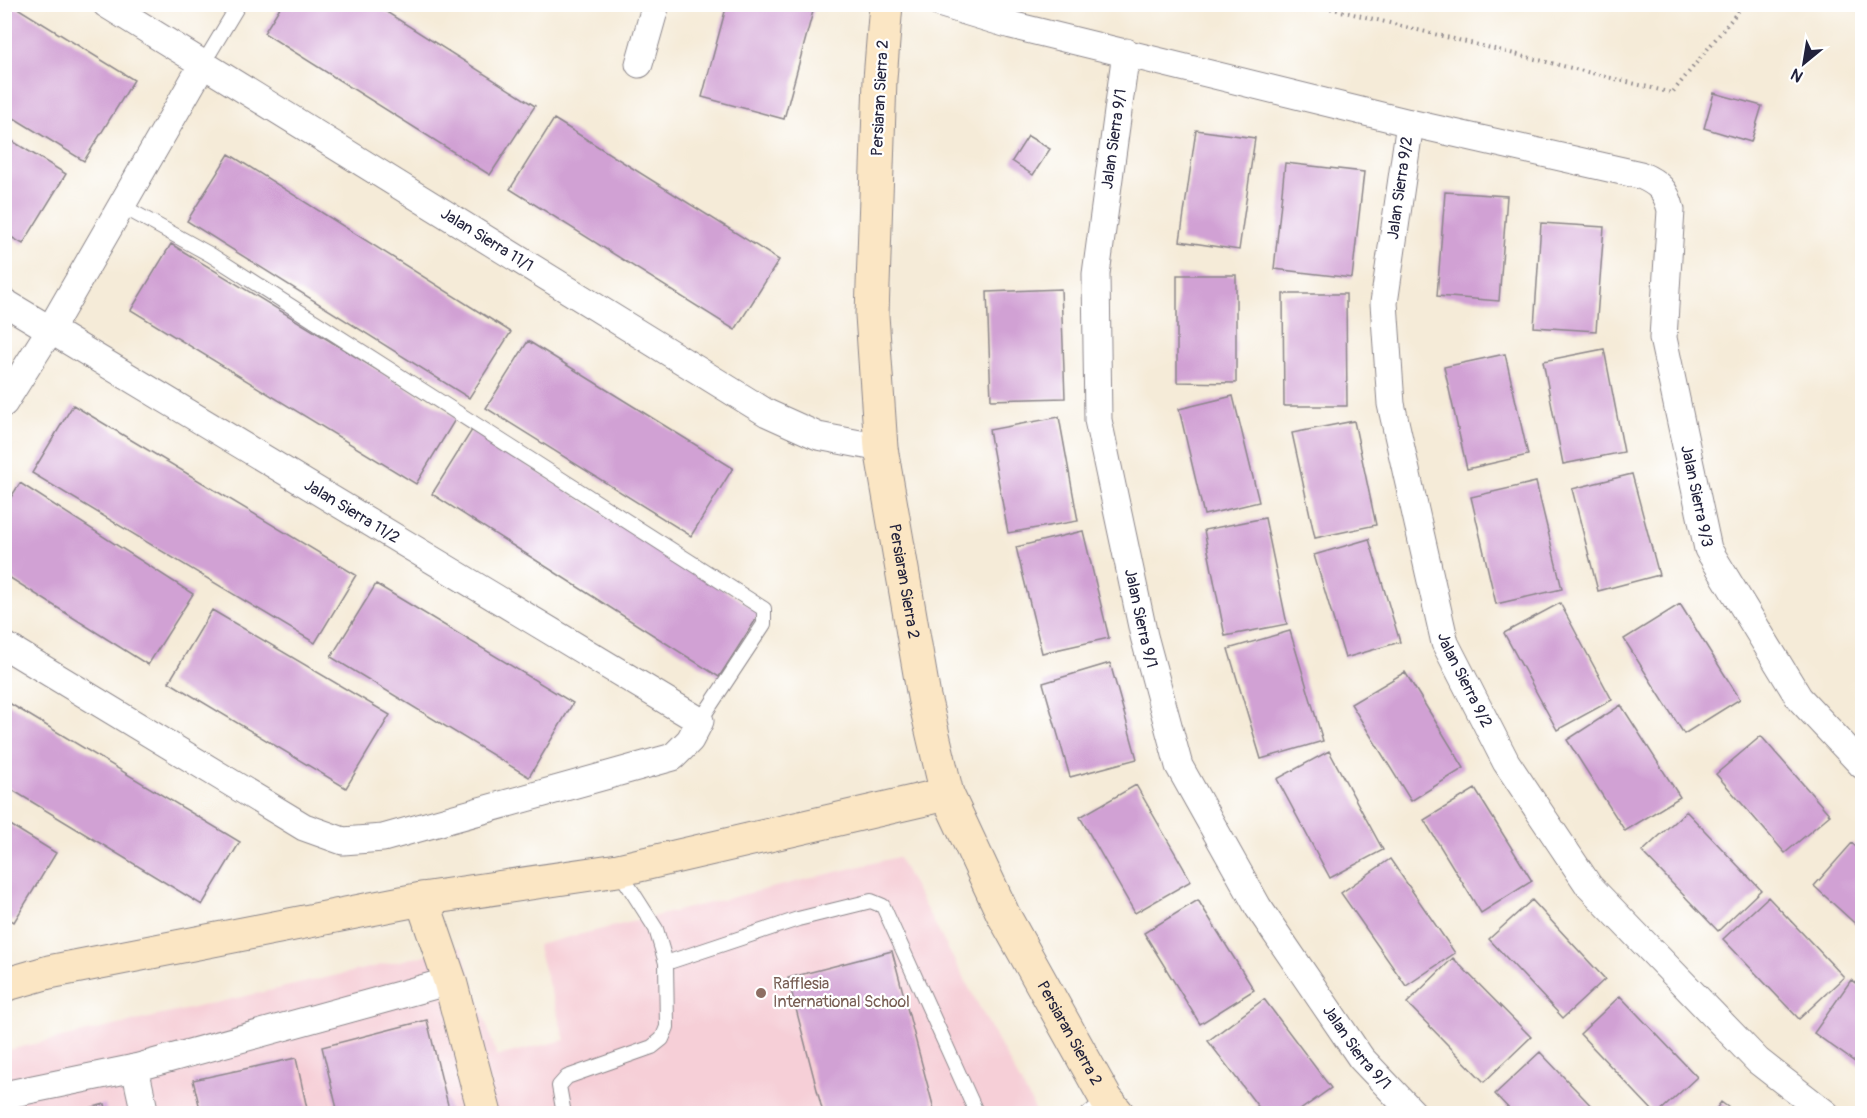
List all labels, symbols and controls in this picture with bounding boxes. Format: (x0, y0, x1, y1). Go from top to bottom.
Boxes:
north arrow (1774, 33, 1834, 93)
street label: Persiaran Sierra 2 (867, 39, 893, 157)
text: N (1787, 64, 1807, 86)
street label: Jalan Sierra 9/1 (1097, 88, 1131, 190)
street label: Jalan Sierra 9/2 (1383, 135, 1417, 241)
street label: Jalan Sierra 11/1 (437, 203, 537, 276)
street label: Jalan Sierra 9/3 (1676, 443, 1717, 549)
street label: Jalan Sierra 11/2 (300, 475, 403, 548)
street label: Persiaran Sierra 2 (884, 522, 924, 641)
street label: Jalan Sierra 9/1 (1120, 567, 1162, 670)
street label: Jalan Sierra 9/2 (1433, 631, 1497, 731)
place label: Rafflesia International School (773, 974, 910, 1012)
street label: Persiaran Sierra 2 (1032, 977, 1107, 1089)
marker: Rafflesia International School (754, 986, 768, 1000)
street label: Jalan Sierra 9/1 (1318, 1002, 1396, 1094)

